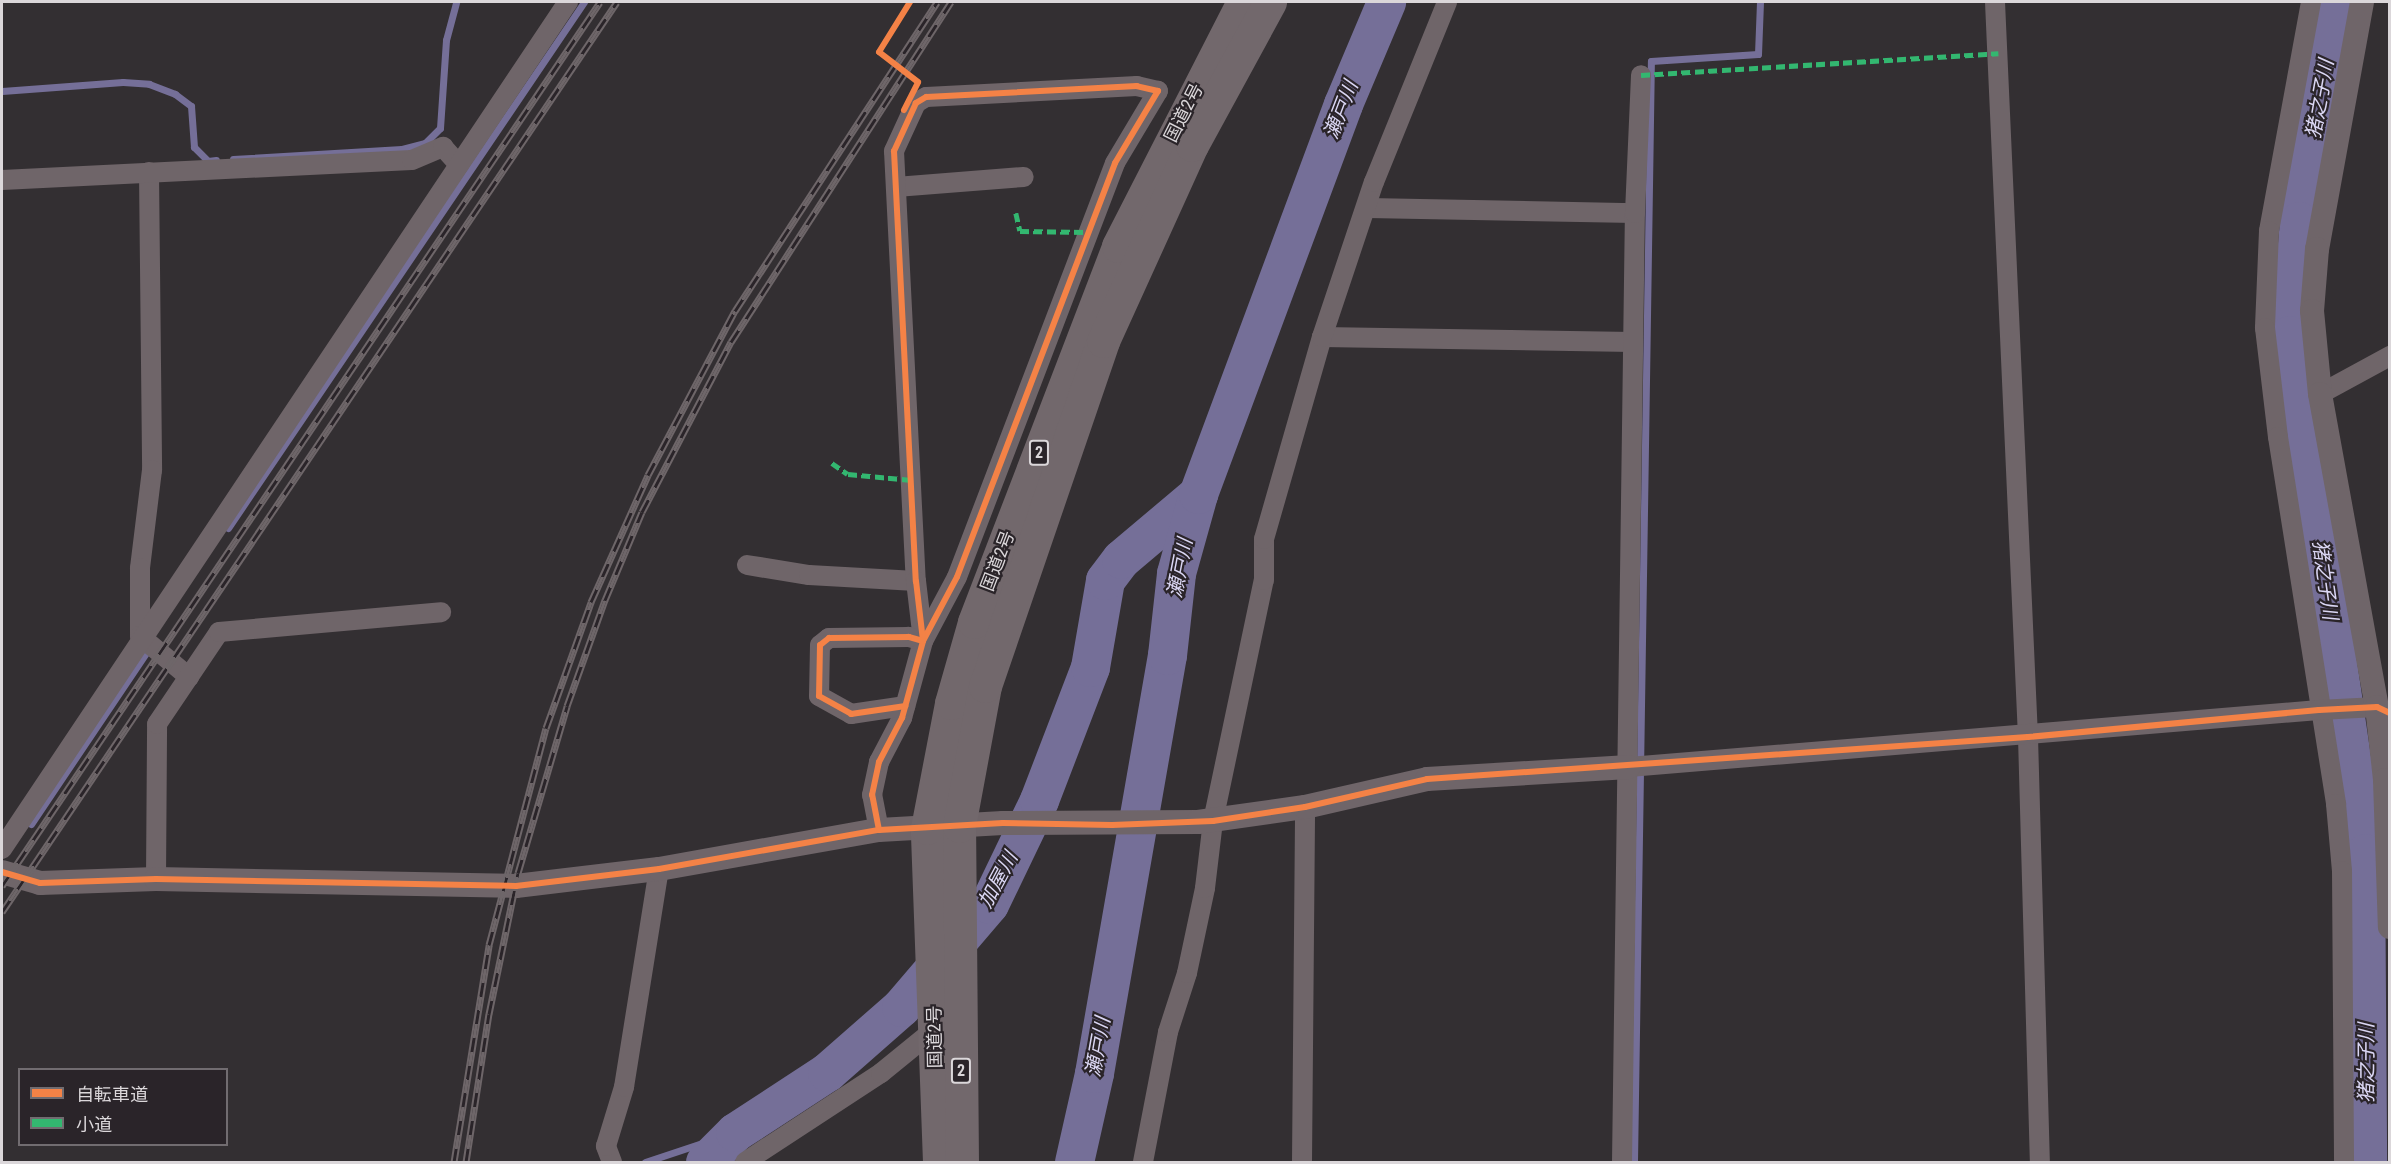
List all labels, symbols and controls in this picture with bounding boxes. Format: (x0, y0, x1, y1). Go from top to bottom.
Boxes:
water label: 猪之子川 (2301, 58, 2339, 140)
water label: 瀬戸川 (1319, 78, 1363, 142)
street label: 国道2号 (1160, 80, 1208, 146)
road number: 2 (1028, 440, 1050, 466)
street label: 国道2号 (977, 528, 1019, 594)
water label: 瀬戸川 (1162, 536, 1198, 600)
water label: 猪之子川 (2308, 539, 2342, 621)
water label: 加屋川 (973, 848, 1023, 912)
street label: 国道2号 (924, 1005, 946, 1069)
water label: 瀬戸川 (1081, 1015, 1115, 1079)
water label: 猪之子川 (2354, 1023, 2378, 1103)
road number: 2 (950, 1058, 972, 1084)
legend (18, 1068, 228, 1146)
text: 自転車道 (76, 1084, 148, 1105)
text: 小道 (76, 1114, 112, 1135)

